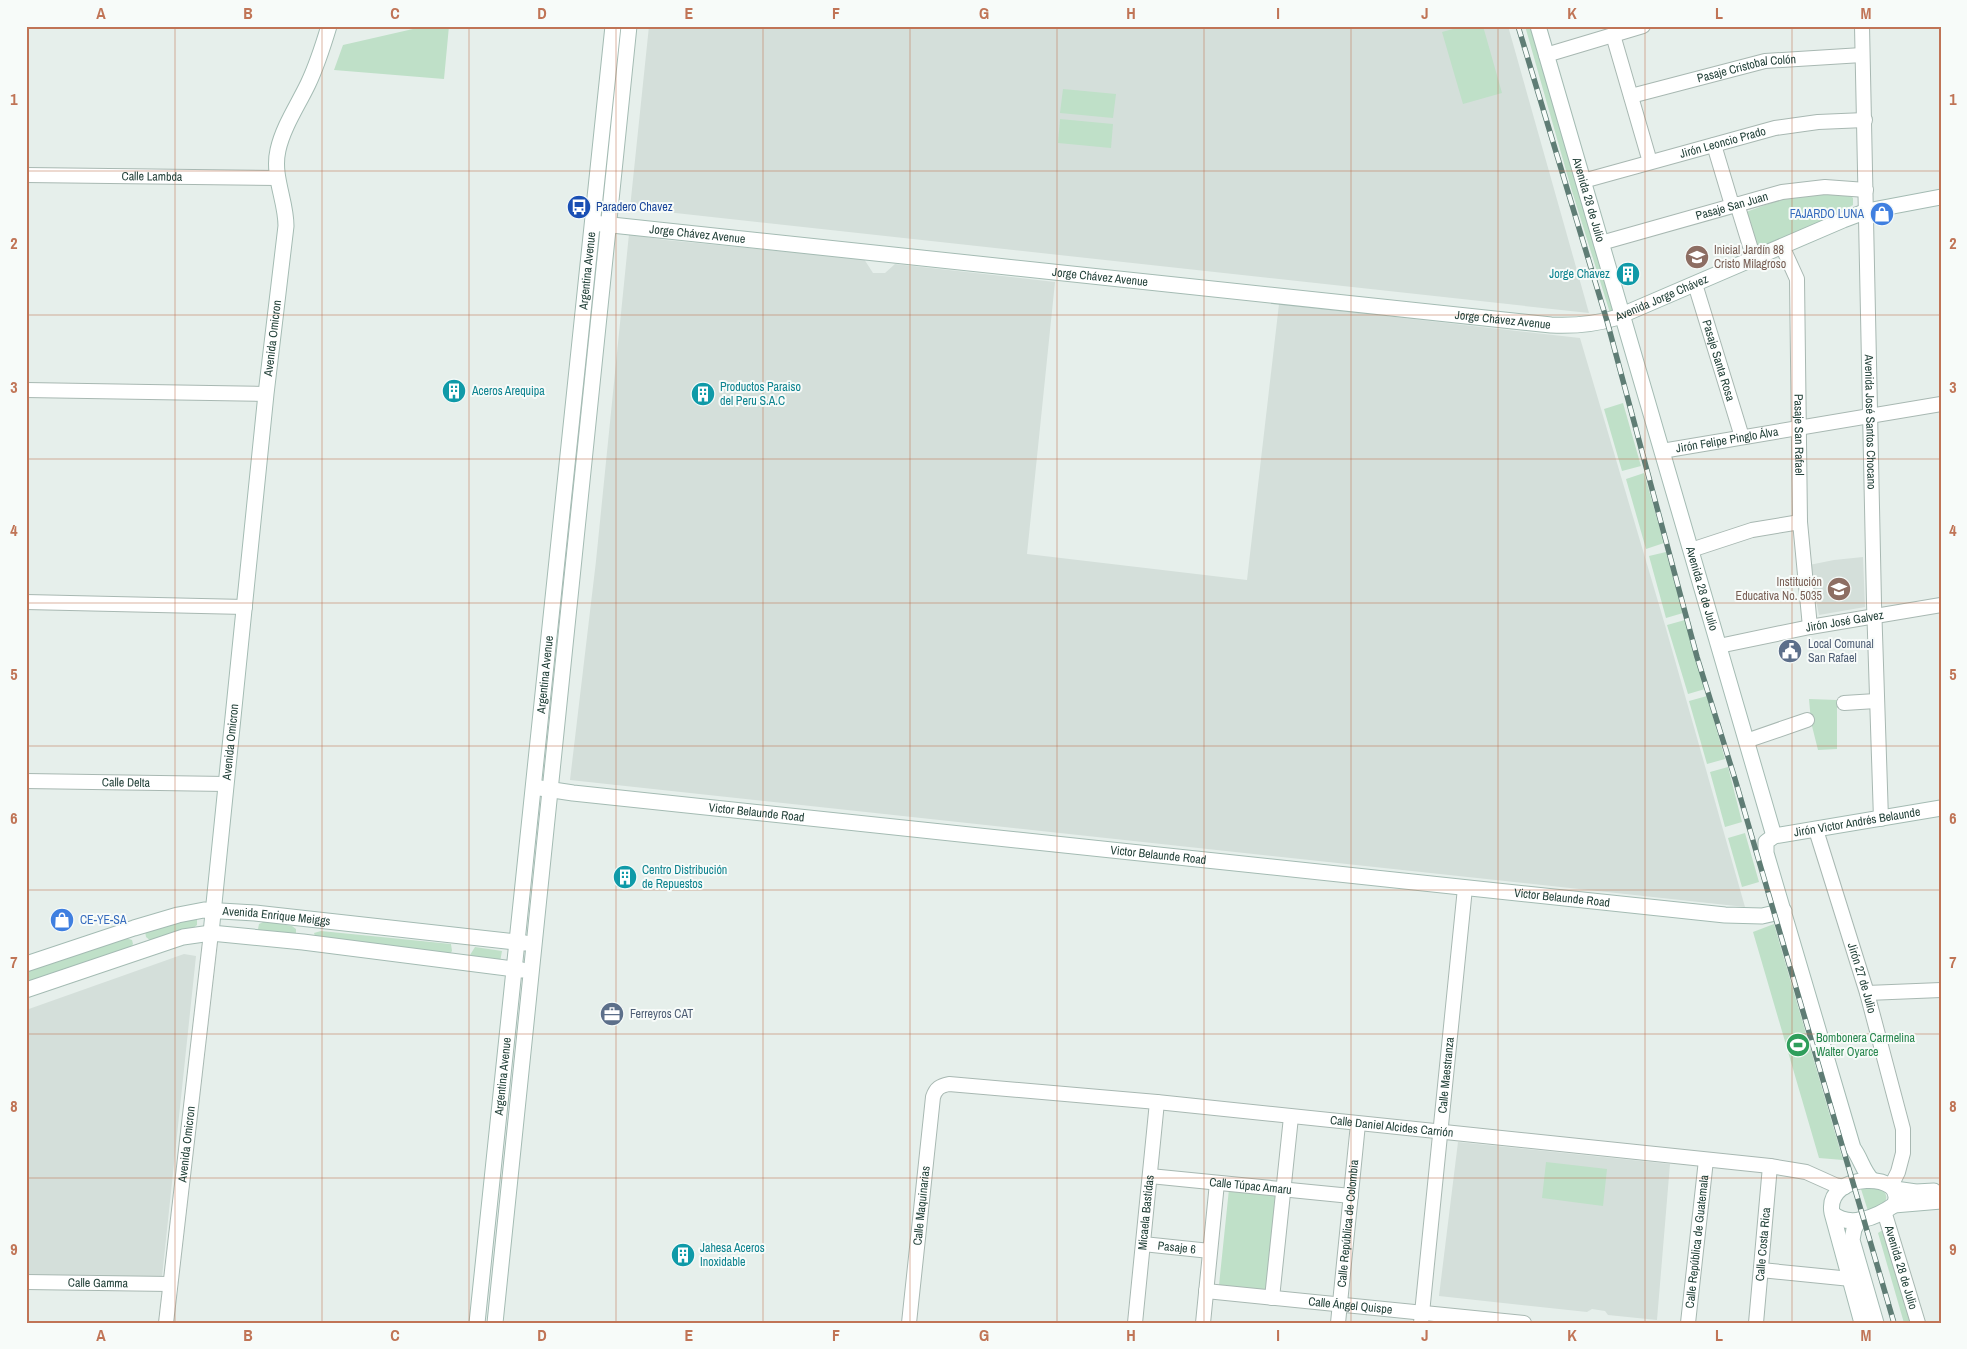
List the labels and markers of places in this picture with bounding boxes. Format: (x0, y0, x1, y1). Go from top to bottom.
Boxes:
bus stop icon: Paradero Chavez (566, 194, 592, 220)
place label: Paradero Chavez (596, 199, 673, 215)
shop icon: FAJARDO LUNA (1869, 201, 1895, 227)
place label: FAJARDO LUNA (1790, 206, 1864, 222)
place label: Inicial Jardín 88 Cristo Milagroso (1714, 242, 1786, 272)
school or university icon: Inicial Jardín 88 Cristo Milagroso (1684, 244, 1710, 270)
building icon: Jorge Chavez (1615, 261, 1641, 287)
place label: Jorge Chavez (1549, 266, 1610, 282)
building icon: Aceros Arequipa (441, 378, 467, 404)
place label: Productos Paraiso del Peru S.A.C (720, 379, 801, 409)
building icon: Productos Paraiso del Peru S.A.C (690, 381, 716, 407)
place label: Aceros Arequipa (471, 383, 545, 399)
place label: Institución Educativa No. 5035 (1736, 574, 1823, 604)
school or university icon: Institución Educativa No. 5035 (1826, 576, 1852, 602)
place label: Local Comunal San Rafael (1808, 636, 1874, 666)
public building icon: Local Comunal San Rafael (1777, 638, 1803, 664)
place label: Centro Distribución de Repuestos (642, 862, 727, 892)
building icon: Centro Distribución de Repuestos (612, 864, 638, 890)
shop icon: CE-YE-SA (49, 907, 75, 933)
place label: CE-YE-SA (80, 912, 127, 928)
office icon: Ferreyros CAT (599, 1001, 625, 1027)
place label: Ferreyros CAT (630, 1006, 693, 1022)
place label: Bombonera Carmelina Walter Oyarce (1816, 1030, 1916, 1060)
sports icon: Bombonera Carmelina Walter Oyarce (1785, 1032, 1811, 1058)
place label: Jahesa Aceros Inoxidable (700, 1240, 765, 1270)
building icon: Jahesa Aceros Inoxidable (670, 1242, 696, 1268)

